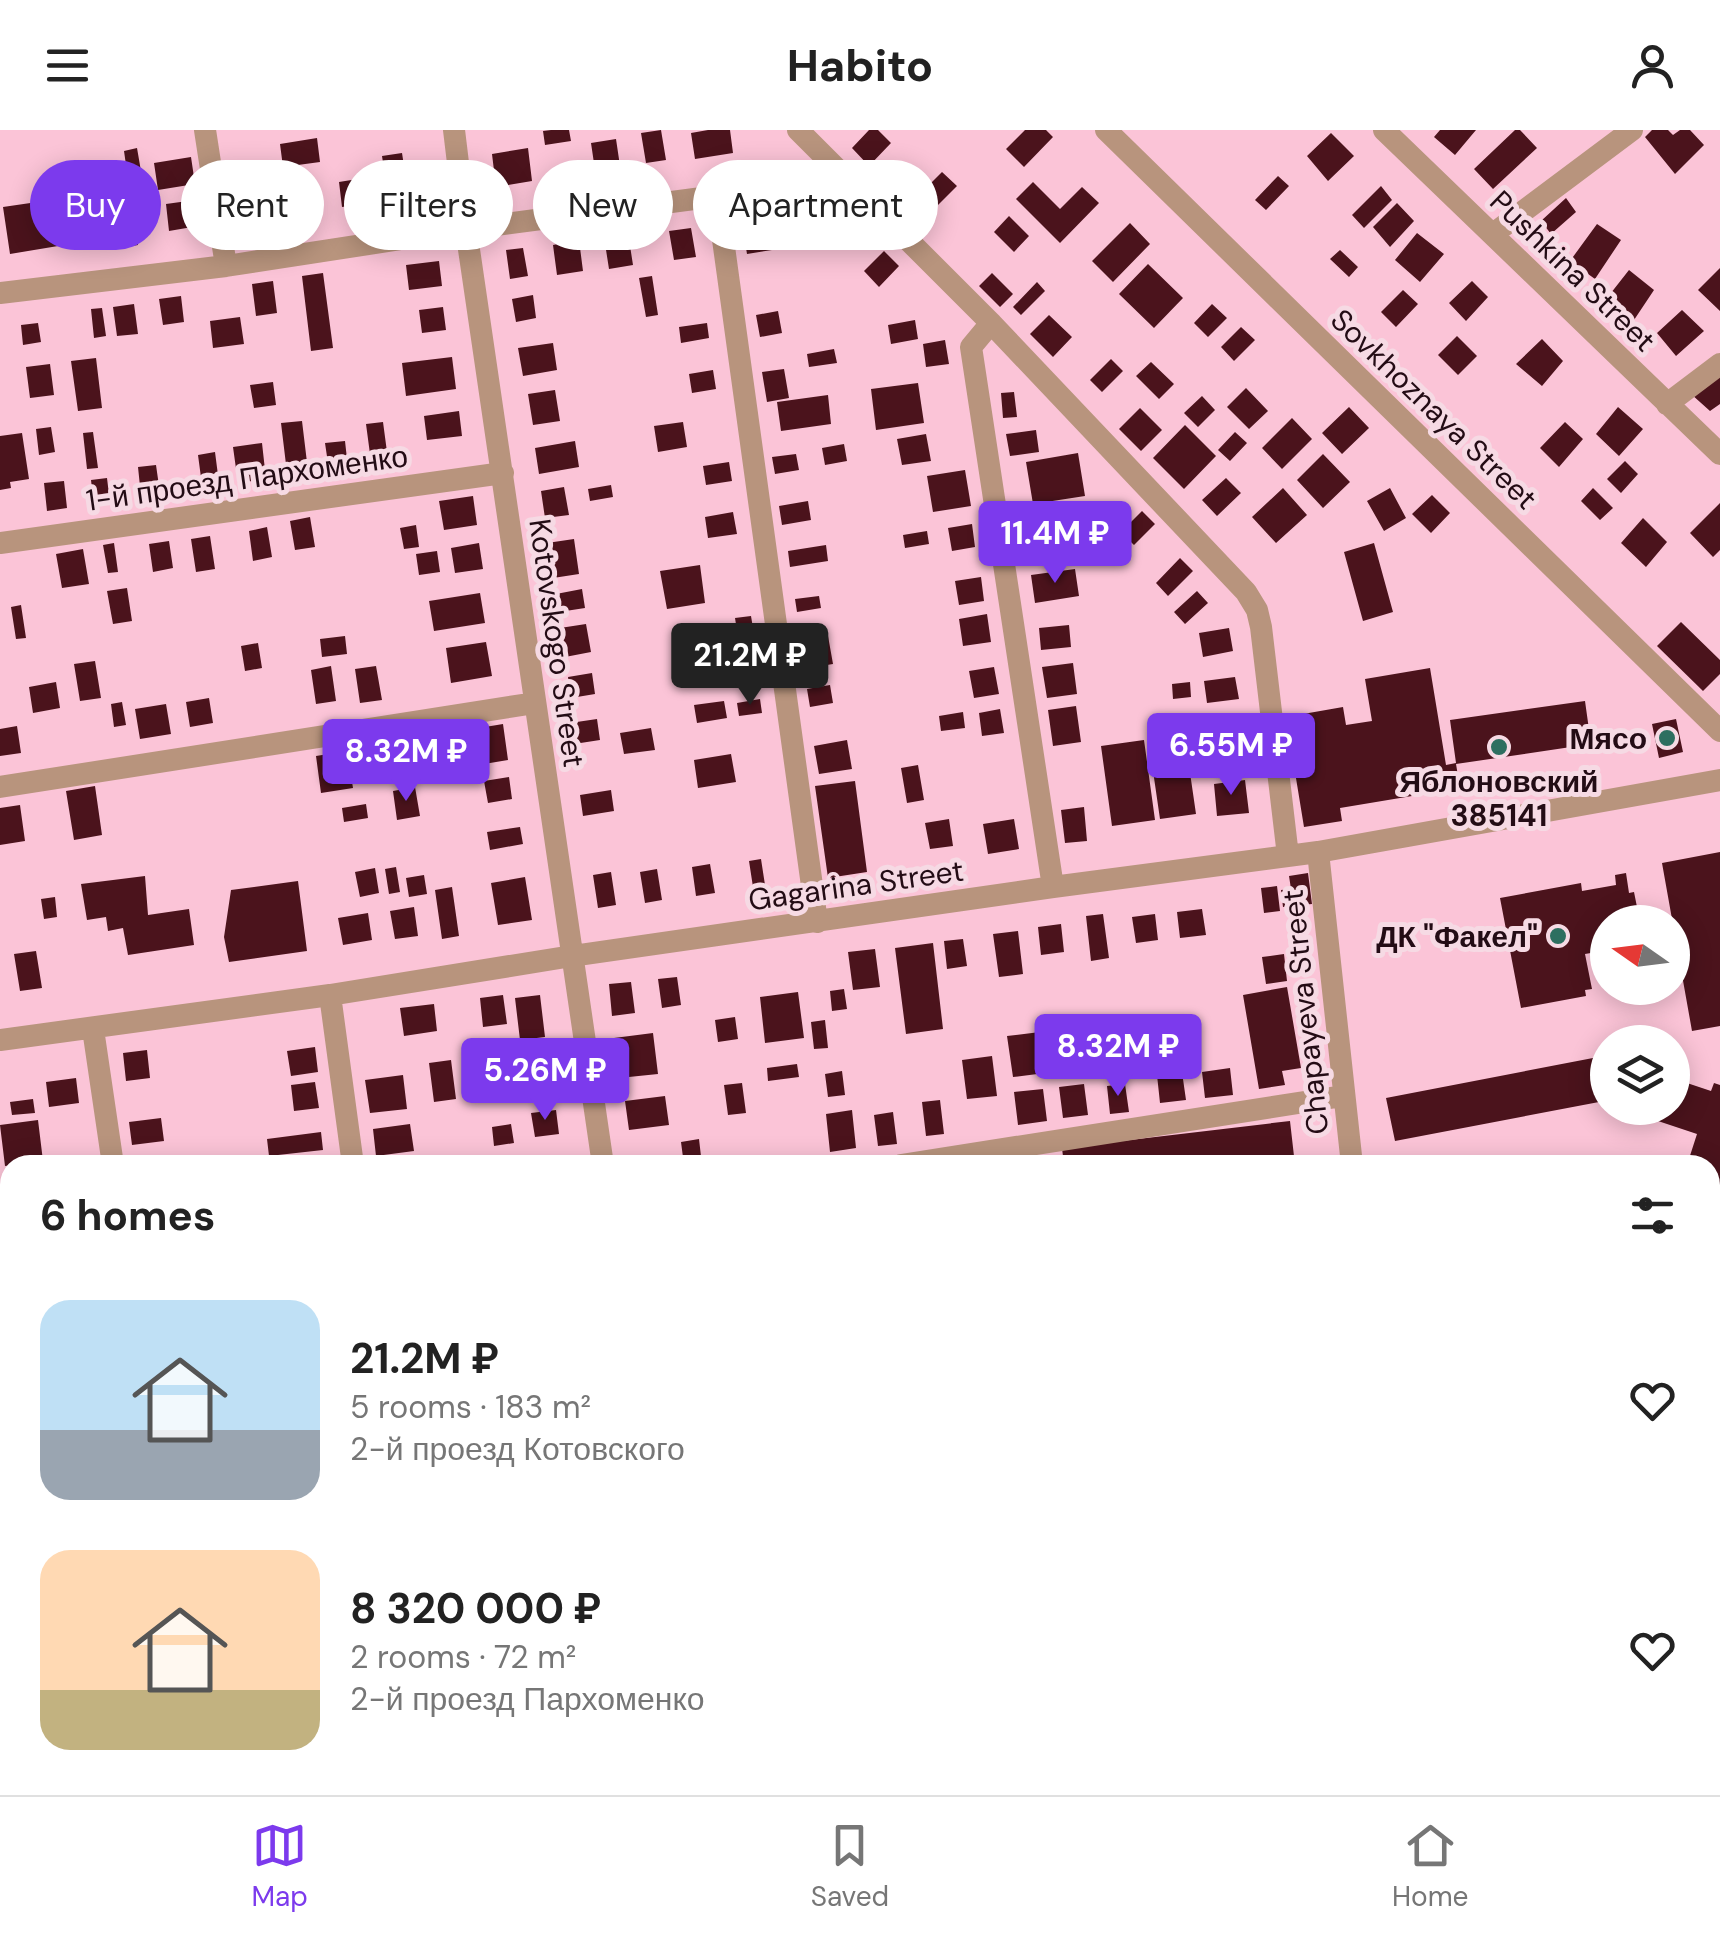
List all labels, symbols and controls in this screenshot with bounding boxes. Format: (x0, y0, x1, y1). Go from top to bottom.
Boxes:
text: Habito (787, 36, 933, 95)
icon: menu (40, 38, 95, 93)
icon: person (1625, 38, 1680, 93)
chip: Buy (30, 160, 161, 250)
chip: Rent (181, 160, 324, 250)
chip: Filters (344, 160, 513, 250)
chip: New (533, 160, 673, 250)
chip: Apartment (693, 160, 938, 250)
street label: Pushkina Street (1482, 182, 1664, 360)
street label: Sovkhoznaya Street (1323, 300, 1545, 518)
street label: 1-й проезд Пархоменко (84, 436, 410, 520)
pin: 11.4M ₽ (963, 501, 1147, 586)
text: 11.4M ₽ (1001, 512, 1109, 554)
street label: Kotovskogo Street (520, 516, 594, 770)
pin: 21.2M ₽ (658, 623, 842, 708)
text: 21.2M ₽ (693, 634, 807, 676)
pin: 6.55M ₽ (1139, 713, 1323, 798)
pin: 8.32M ₽ (314, 719, 498, 804)
place label: Мясо (1569, 719, 1647, 758)
text: 6.55M ₽ (1169, 724, 1293, 766)
marker: Мясо (1656, 727, 1678, 749)
text: 8.32M ₽ (345, 730, 467, 772)
marker: Яблоновский 385141 (1488, 736, 1510, 758)
place label: Яблоновский 385141 (1399, 762, 1599, 835)
street label: Gagarina Street (746, 851, 966, 919)
street label: Chapayeva Street (1273, 888, 1337, 1136)
north arrow (1590, 905, 1690, 1005)
map controls (1590, 905, 1690, 1125)
place label: ДК "Факел" (1376, 917, 1538, 956)
marker: ДК "Факел" (1547, 925, 1569, 947)
pin: 8.32M ₽ (1026, 1014, 1210, 1099)
text: 8.32M ₽ (1057, 1025, 1179, 1067)
button: layers (1590, 1025, 1690, 1125)
pin: 5.26M ₽ (453, 1038, 637, 1123)
text: 5.26M ₽ (483, 1049, 607, 1091)
text: 6 homes (40, 1188, 215, 1243)
icon: filters (1625, 1188, 1680, 1243)
text: 21.2M ₽ (350, 1331, 499, 1386)
icon: home (120, 1340, 240, 1460)
icon: heart (1625, 1373, 1680, 1428)
text: 5 rooms · 183 m² (350, 1386, 591, 1428)
text: 2-й проезд Котовского (350, 1428, 685, 1470)
text: 8 320 000 ₽ (350, 1581, 601, 1636)
icon: home (120, 1590, 240, 1710)
icon: heart (1625, 1623, 1680, 1678)
text: 2 rooms · 72 m² (350, 1636, 576, 1678)
text: 2-й проезд Пархоменко (350, 1678, 705, 1720)
tab: Map (251, 1818, 308, 1915)
tab: Saved (811, 1818, 889, 1915)
tab: Home (1392, 1818, 1469, 1915)

